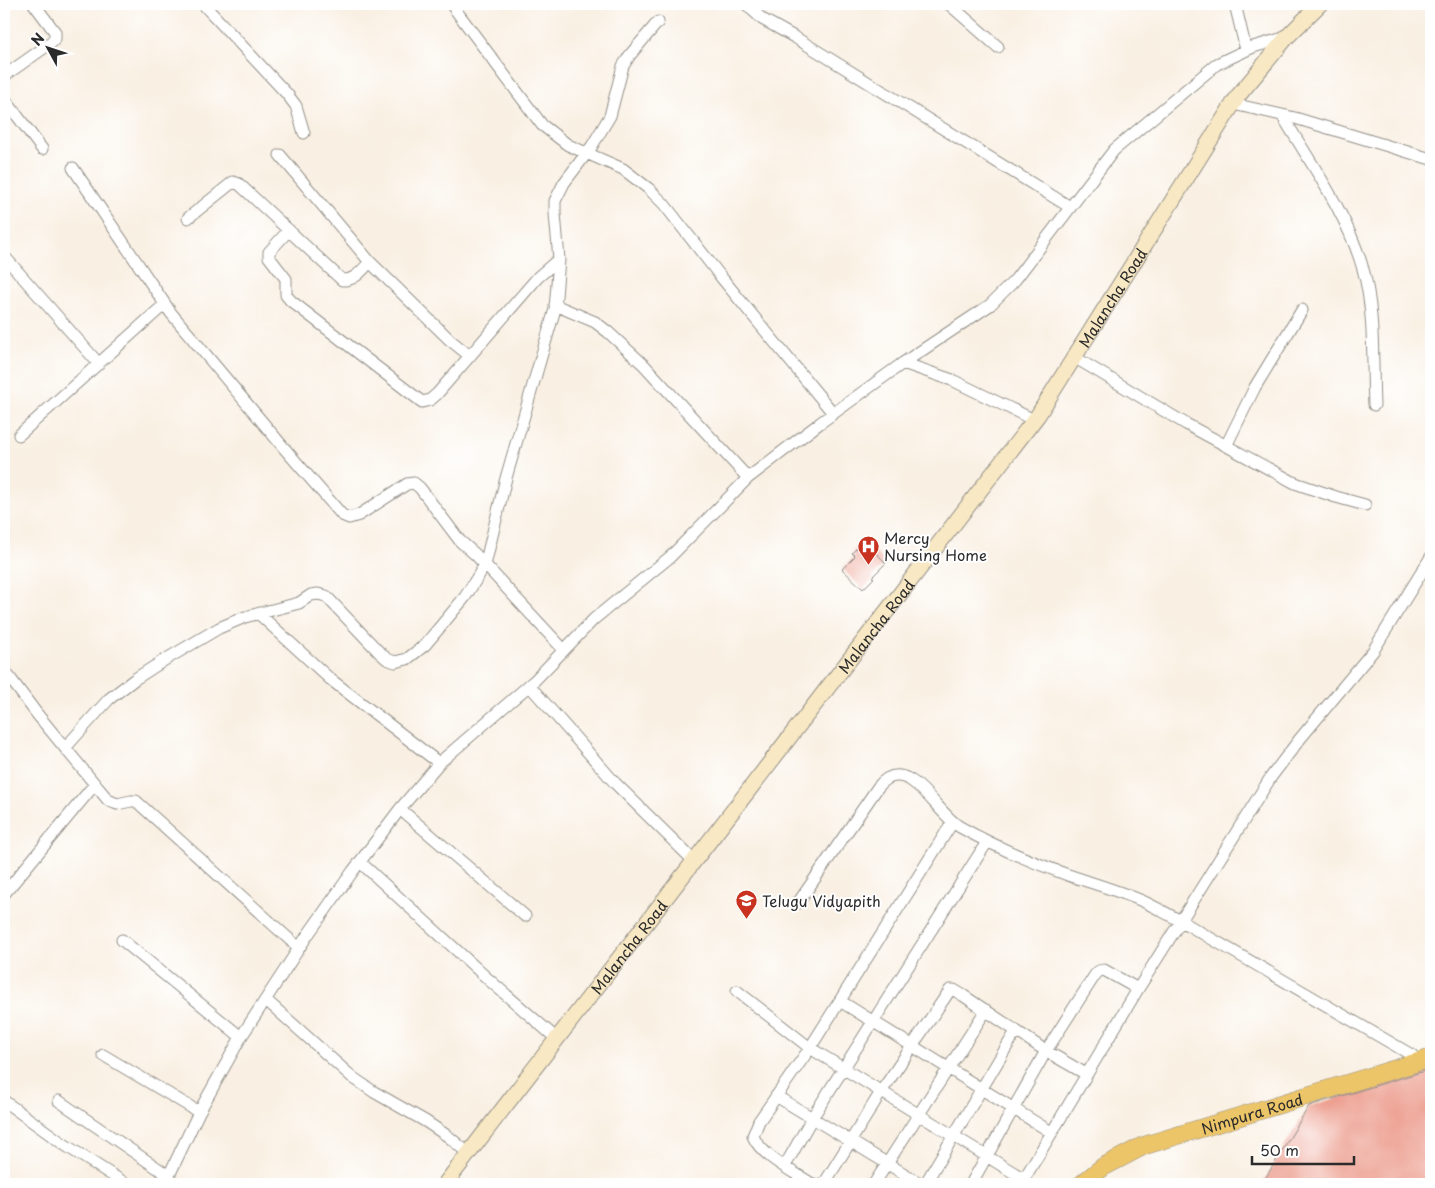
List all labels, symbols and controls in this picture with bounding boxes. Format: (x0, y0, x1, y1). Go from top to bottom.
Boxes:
north arrow (22, 22, 72, 72)
text: N (26, 28, 49, 50)
street label: Malancha Road (1072, 243, 1152, 351)
place label: Mercy Nursing Home (884, 526, 987, 566)
hospital icon: Mercy Nursing Home (856, 534, 880, 565)
street label: Malancha Road (832, 574, 919, 678)
school or university icon: Telugu Vidyapith (734, 888, 758, 919)
place label: Telugu Vidyapith (762, 889, 881, 912)
street label: Malancha Road (584, 894, 672, 998)
street label: Nimpura Road (1198, 1086, 1305, 1139)
scale bar (1252, 1133, 1355, 1165)
text: 50 m (1260, 1138, 1299, 1161)

